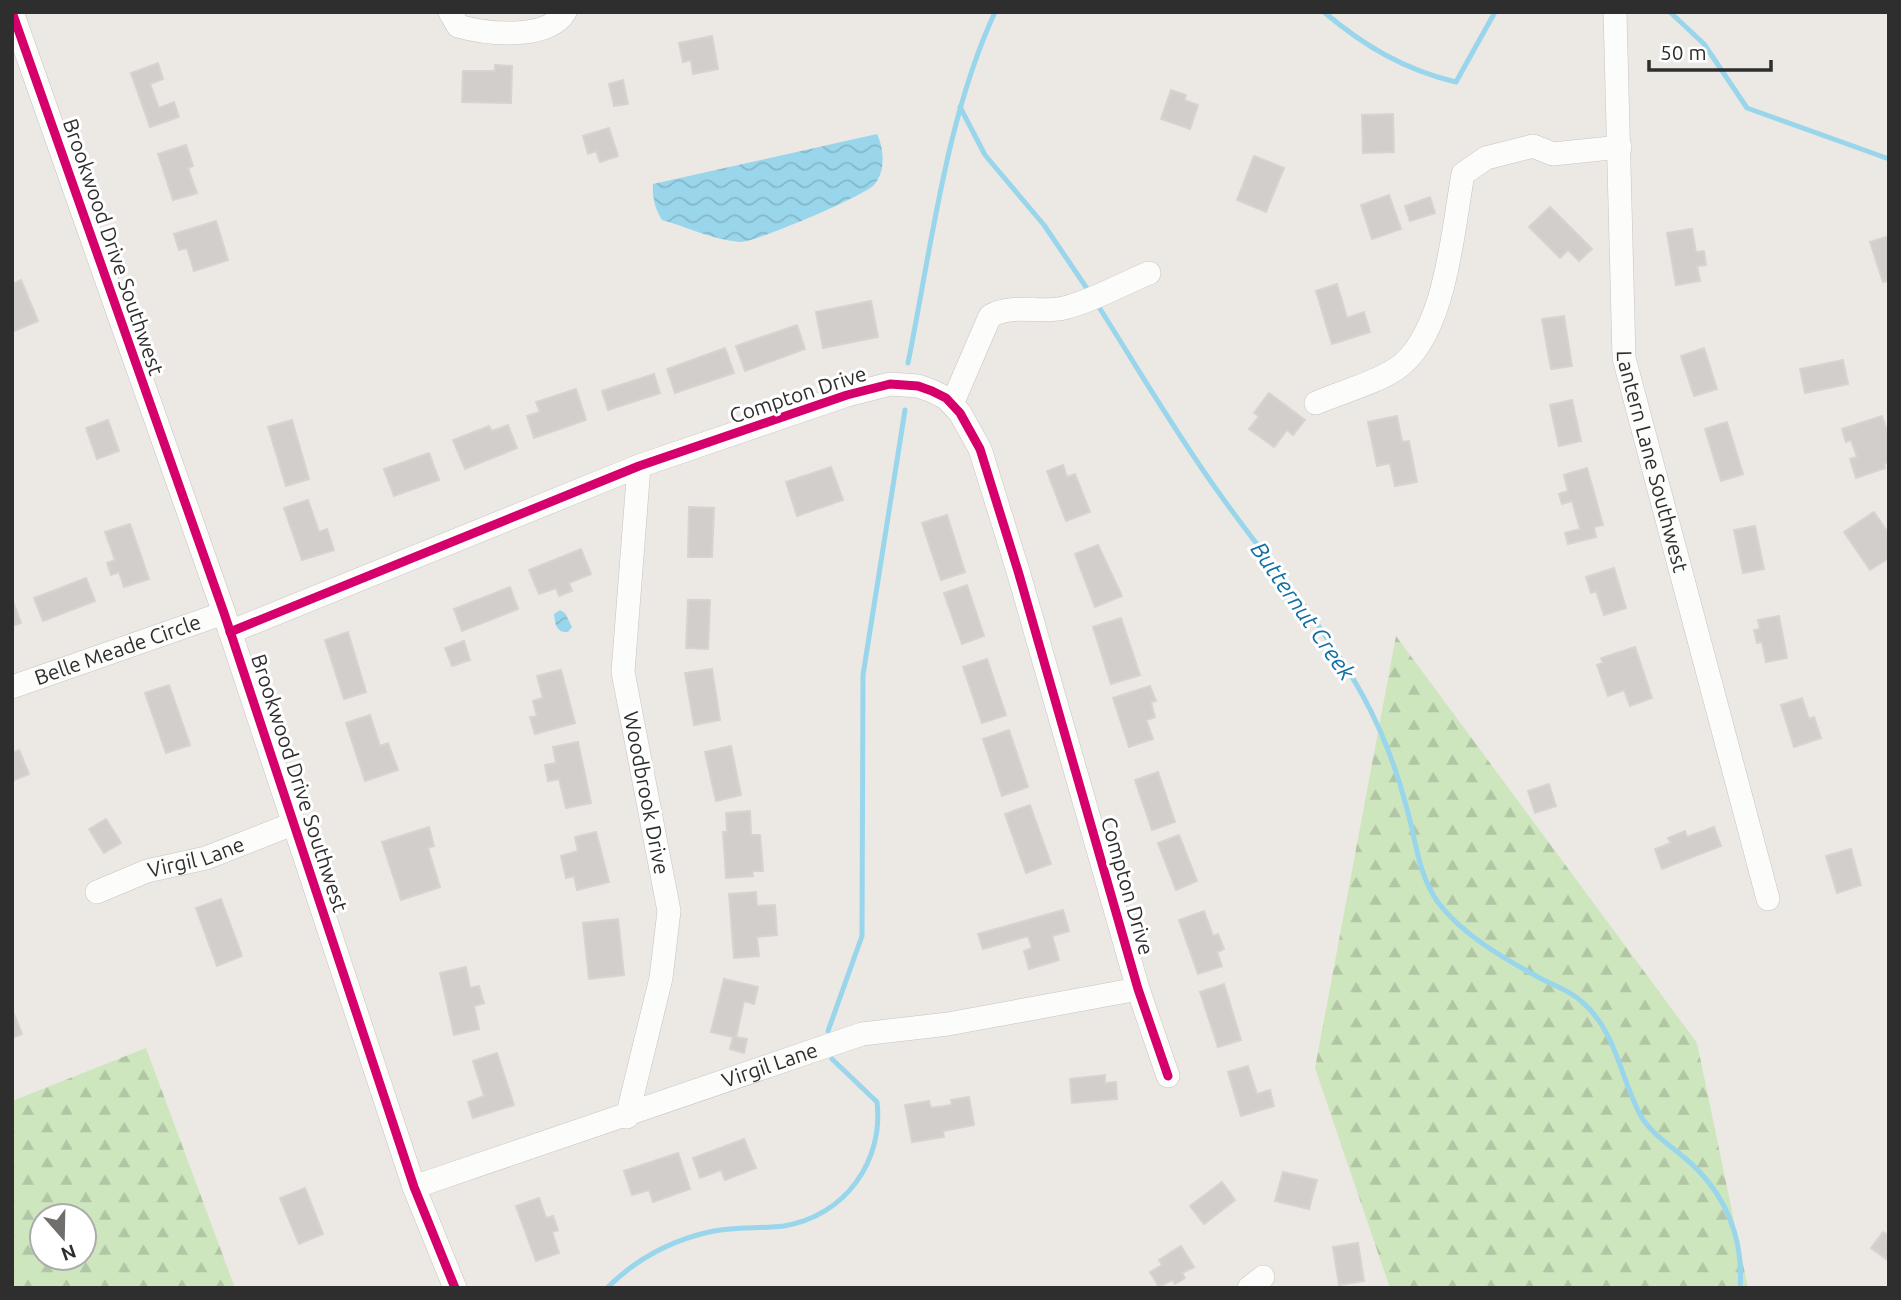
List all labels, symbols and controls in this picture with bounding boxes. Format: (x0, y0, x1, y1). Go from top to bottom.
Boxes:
scale bar (1649, 28, 1772, 72)
text: 50 m (1660, 40, 1707, 64)
street label: Brookwood Drive Southwest (59, 115, 169, 378)
street label: Lantern Lane Southwest (1613, 350, 1693, 575)
street label: Compton Drive (726, 361, 869, 427)
water label: Butternut Creek (1247, 537, 1360, 685)
street label: Belle Meade Circle (31, 609, 204, 689)
street label: Brookwood Drive Southwest (247, 651, 353, 915)
street label: Woodbrook Drive (619, 709, 675, 876)
street label: Compton Drive (1097, 814, 1159, 958)
street label: Virgil Lane (145, 831, 247, 882)
street label: Virgil Lane (718, 1037, 821, 1092)
north arrow (28, 1202, 98, 1272)
text: N (58, 1240, 79, 1266)

